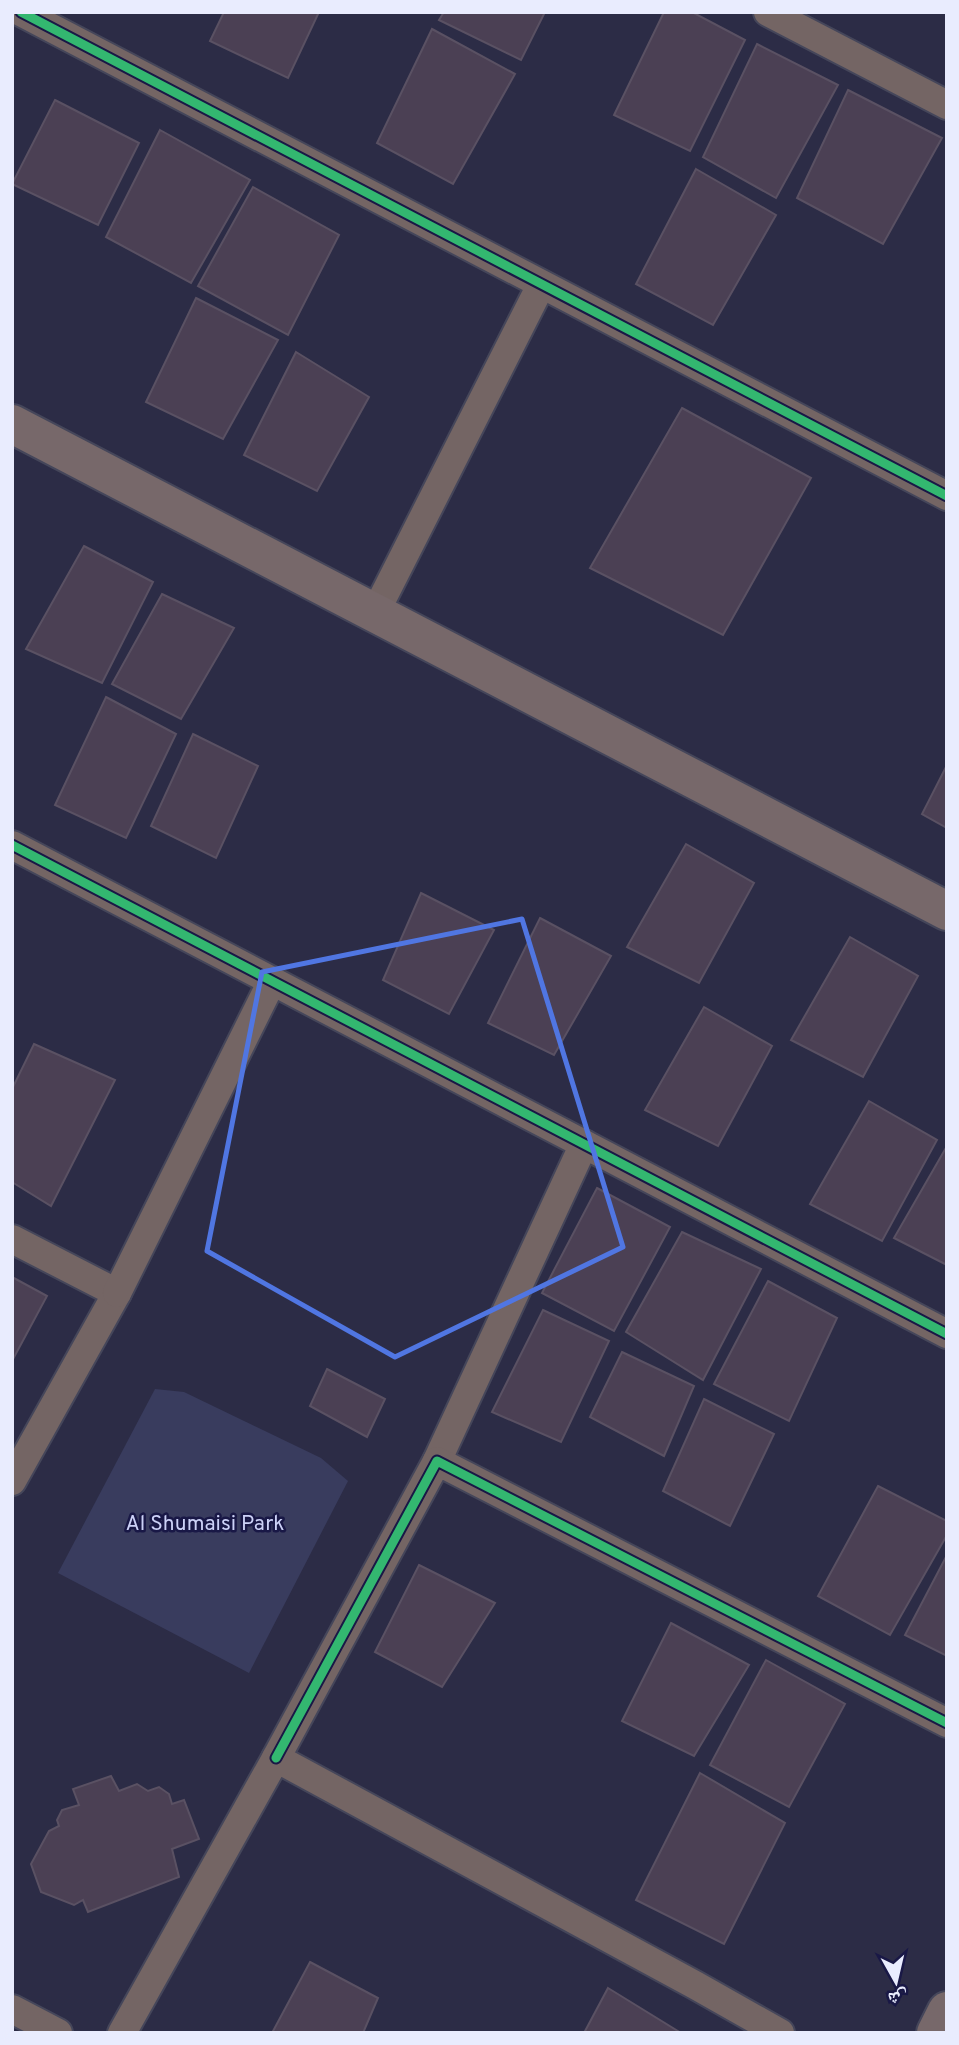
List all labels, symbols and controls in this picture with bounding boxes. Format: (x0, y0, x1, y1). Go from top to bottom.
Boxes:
park label: Al Shumaisi Park (126, 1511, 284, 1538)
north arrow (861, 1947, 931, 2017)
text: ش (886, 1984, 910, 2010)

